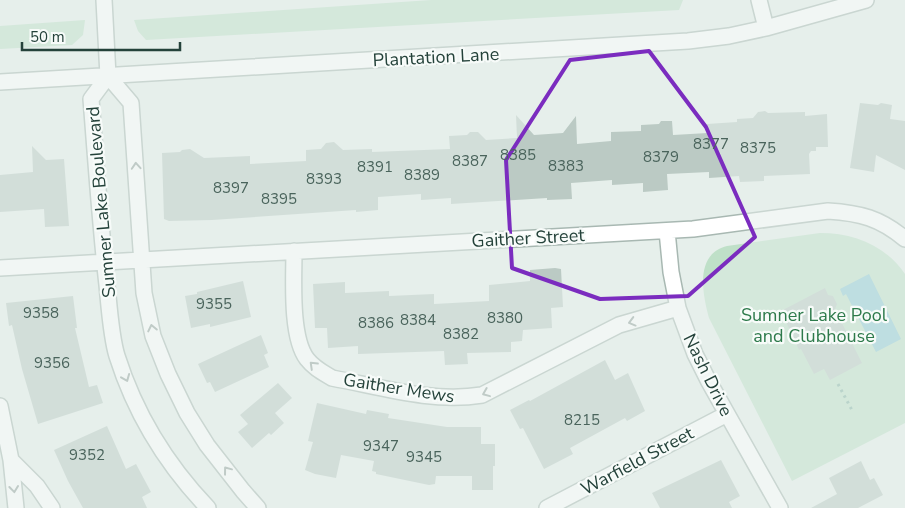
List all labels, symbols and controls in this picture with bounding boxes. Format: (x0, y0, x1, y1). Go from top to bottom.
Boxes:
scale bar (22, 20, 180, 52)
text: 50 m (30, 27, 65, 47)
street label: Plantation Lane (372, 42, 500, 72)
street label: Sumner Lake Boulevard (81, 105, 121, 299)
house number: 8377 (693, 134, 729, 154)
house number: 8375 (740, 138, 776, 158)
house number: 8385 (500, 145, 536, 165)
house number: 8379 (643, 147, 679, 167)
house number: 8387 (452, 151, 488, 171)
house number: 8383 (548, 156, 584, 176)
house number: 8391 (357, 157, 393, 177)
one-way arrow (130, 162, 141, 170)
house number: 8389 (404, 165, 440, 185)
house number: 8393 (306, 169, 342, 189)
house number: 8397 (213, 178, 249, 198)
house number: 8395 (261, 189, 297, 209)
street label: Gaither Street (471, 223, 586, 253)
house number: 9355 (196, 294, 232, 314)
house number: 9358 (23, 303, 59, 323)
park label: Sumner Lake Pool and Clubhouse (741, 303, 888, 348)
house number: 8380 (487, 308, 523, 328)
house number: 8384 (400, 310, 436, 330)
house number: 8386 (358, 313, 394, 333)
one-way arrow (627, 316, 636, 327)
one-way arrow (147, 323, 157, 332)
house number: 8382 (443, 324, 479, 344)
street label: Nash Drive (678, 330, 738, 420)
house number: 9356 (34, 353, 70, 373)
one-way arrow (310, 362, 319, 371)
street label: Gaither Mews (342, 367, 456, 409)
one-way arrow (120, 374, 130, 382)
one-way arrow (482, 386, 491, 397)
house number: 8215 (564, 410, 600, 430)
street label: Warfield Street (576, 421, 698, 501)
house number: 9347 (363, 436, 399, 456)
house number: 9352 (69, 445, 105, 465)
house number: 9345 (406, 447, 442, 467)
one-way arrow (224, 467, 232, 476)
one-way arrow (8, 485, 19, 493)

